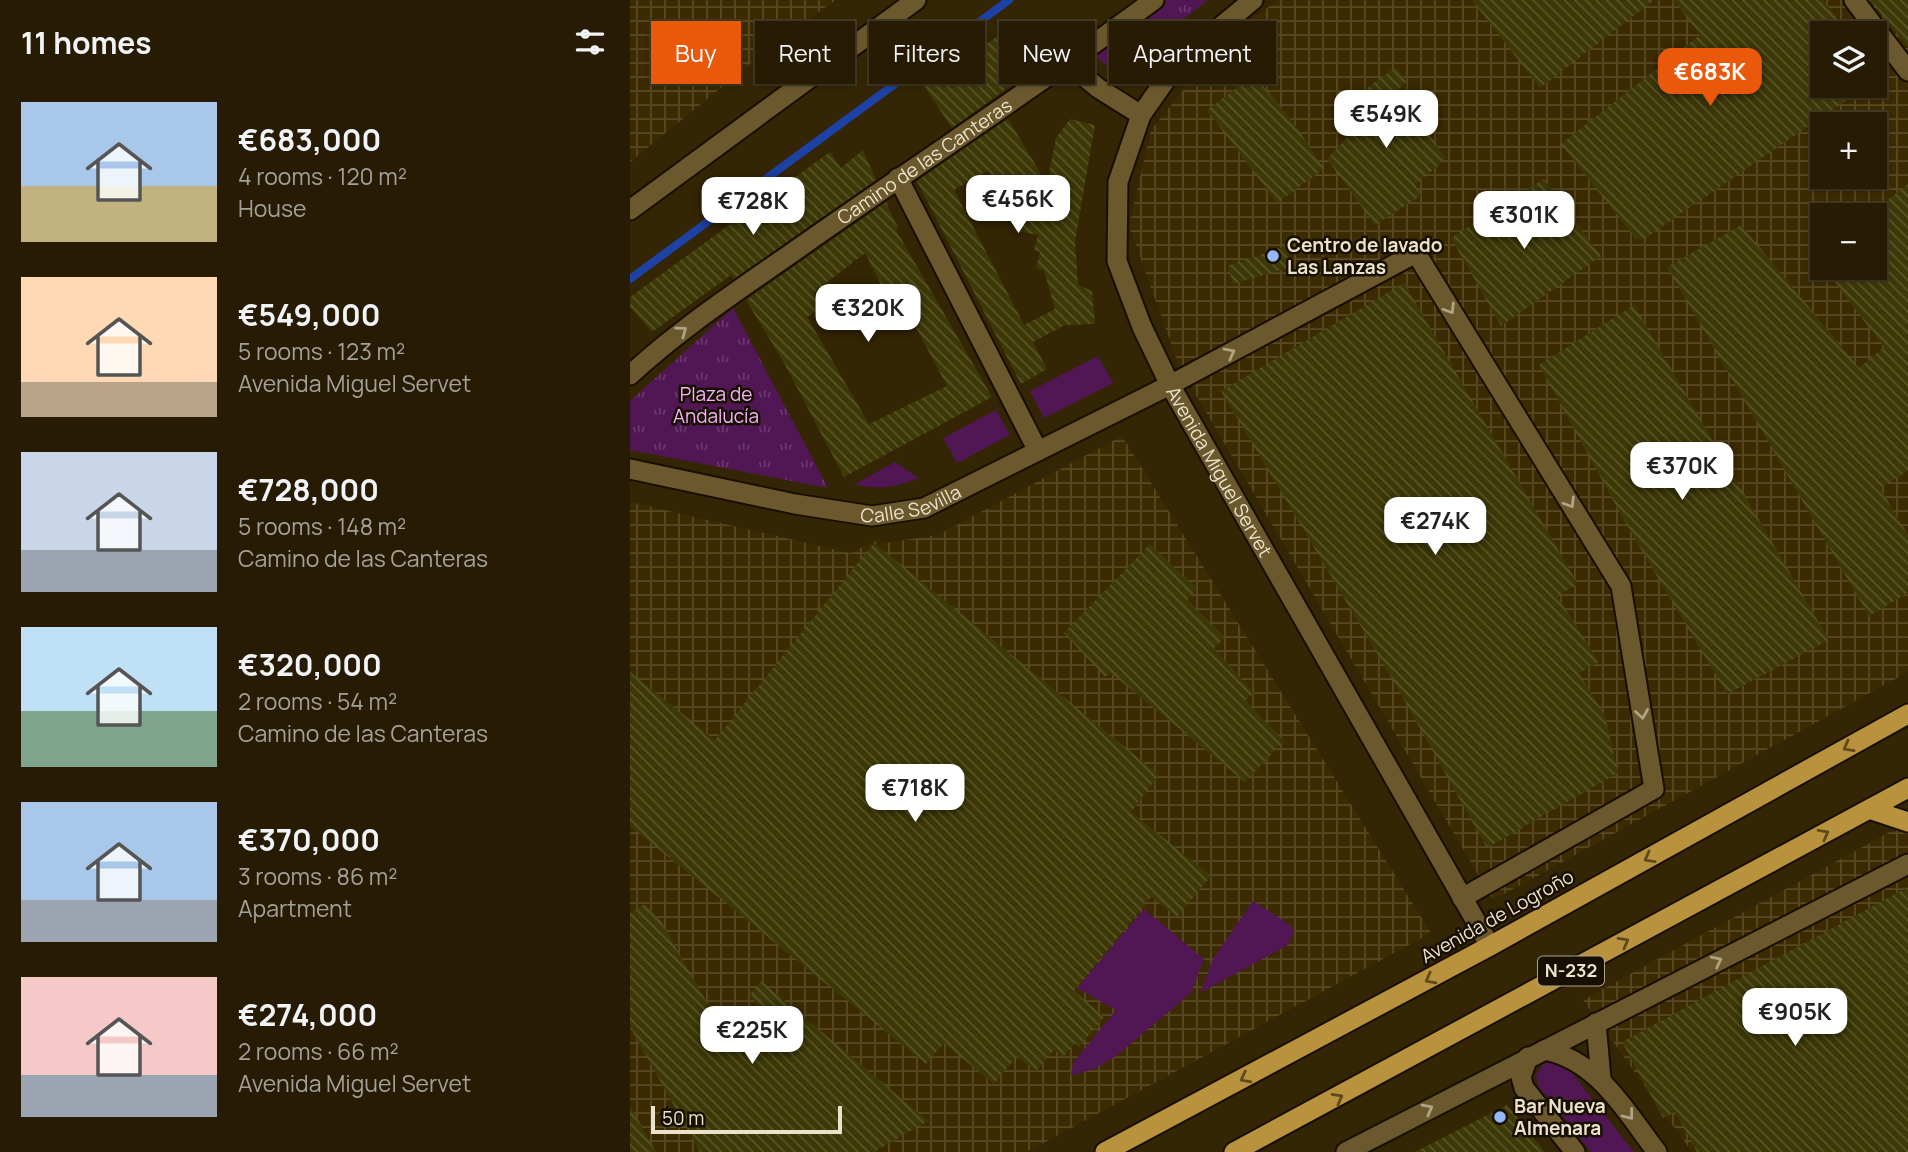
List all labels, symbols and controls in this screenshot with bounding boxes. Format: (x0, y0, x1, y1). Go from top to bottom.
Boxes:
chip: Buy (651, 21, 741, 84)
chip: Rent (755, 21, 855, 84)
chip: Filters (869, 21, 985, 84)
chip: New (999, 21, 1095, 84)
chip: Apartment (1109, 21, 1276, 84)
map controls (1810, 21, 1887, 280)
button: layers (1810, 21, 1887, 98)
text: 11 homes (21, 22, 152, 63)
icon: filters (571, 23, 609, 61)
pin: €683K (1661, 48, 1759, 108)
text: €683K (1674, 55, 1746, 87)
pin: €549K (1337, 90, 1435, 150)
street label: Camino de las Canteras (832, 92, 1017, 231)
text: €549K (1350, 97, 1422, 129)
button: + (1810, 112, 1887, 189)
text: €683,000 (238, 119, 381, 160)
icon: home (77, 130, 161, 214)
text: 4 rooms · 120 m² (238, 160, 407, 192)
pin: €456K (969, 176, 1067, 235)
pin: €728K (704, 177, 802, 237)
text: €456K (982, 182, 1054, 214)
text: €728K (718, 184, 788, 216)
pin: €301K (1475, 191, 1573, 251)
text: House (238, 192, 307, 224)
text: €301K (1489, 198, 1559, 230)
button: − (1810, 203, 1887, 280)
place label: Centro de lavado Las Lanzas (1287, 232, 1442, 280)
marker: Centro de lavado Las Lanzas (1265, 248, 1281, 264)
pin: €320K (819, 284, 917, 344)
text: €320K (832, 291, 904, 323)
text: €549,000 (238, 294, 380, 335)
one-way arrow (1442, 302, 1455, 315)
icon: home (77, 305, 161, 389)
one-way arrow (674, 327, 687, 340)
text: 5 rooms · 123 m² (238, 335, 405, 367)
one-way arrow (1223, 348, 1235, 362)
text: Avenida Miguel Servet (238, 367, 471, 399)
park label: Plaza de Andalucía (673, 381, 759, 429)
street label: Avenida Miguel Servet (1160, 381, 1278, 562)
pin: €370K (1633, 442, 1731, 502)
text: €370K (1646, 449, 1718, 481)
text: €728,000 (238, 469, 379, 510)
street label: Calle Sevilla (859, 479, 965, 529)
icon: home (77, 480, 161, 564)
one-way arrow (1561, 495, 1574, 508)
pin: €274K (1386, 498, 1484, 557)
text: €274K (1400, 504, 1470, 536)
text: 5 rooms · 148 m² (238, 510, 406, 542)
text: Camino de las Canteras (238, 542, 488, 574)
text: €320,000 (238, 644, 382, 685)
icon: home (77, 655, 161, 739)
text: 2 rooms · 54 m² (238, 685, 397, 717)
one-way arrow (1634, 708, 1649, 720)
text: Camino de las Canteras (238, 717, 488, 749)
one-way arrow (1843, 739, 1856, 752)
pin: €718K (866, 764, 964, 824)
text: €718K (881, 771, 949, 803)
text: €370,000 (238, 819, 380, 860)
one-way arrow (1817, 829, 1829, 842)
icon: home (77, 830, 161, 914)
one-way arrow (1644, 850, 1657, 863)
text: 3 rooms · 86 m² (238, 860, 398, 892)
street label: Avenida de Logroño (1416, 863, 1578, 969)
text: Apartment (238, 892, 352, 924)
one-way arrow (1617, 937, 1629, 951)
one-way arrow (1710, 955, 1722, 969)
road number: N-232 (1538, 956, 1604, 986)
one-way arrow (1424, 970, 1437, 984)
pin: €905K (1746, 988, 1844, 1048)
text: €274,000 (238, 994, 377, 1035)
text: €905K (1758, 995, 1832, 1027)
icon: home (77, 1005, 161, 1089)
pin: €225K (703, 1006, 801, 1066)
text: €225K (716, 1013, 788, 1045)
text: 2 rooms · 66 m² (238, 1035, 399, 1067)
text: Avenida Miguel Servet (238, 1067, 471, 1099)
one-way arrow (1240, 1070, 1252, 1083)
one-way arrow (1331, 1093, 1343, 1106)
place label: Bar Nueva Almenara (1514, 1093, 1606, 1141)
scale bar (651, 1103, 842, 1135)
one-way arrow (1421, 1104, 1433, 1117)
text: 50 m (662, 1105, 704, 1131)
one-way arrow (1620, 1108, 1633, 1120)
marker: Bar Nueva Almenara (1492, 1109, 1508, 1125)

